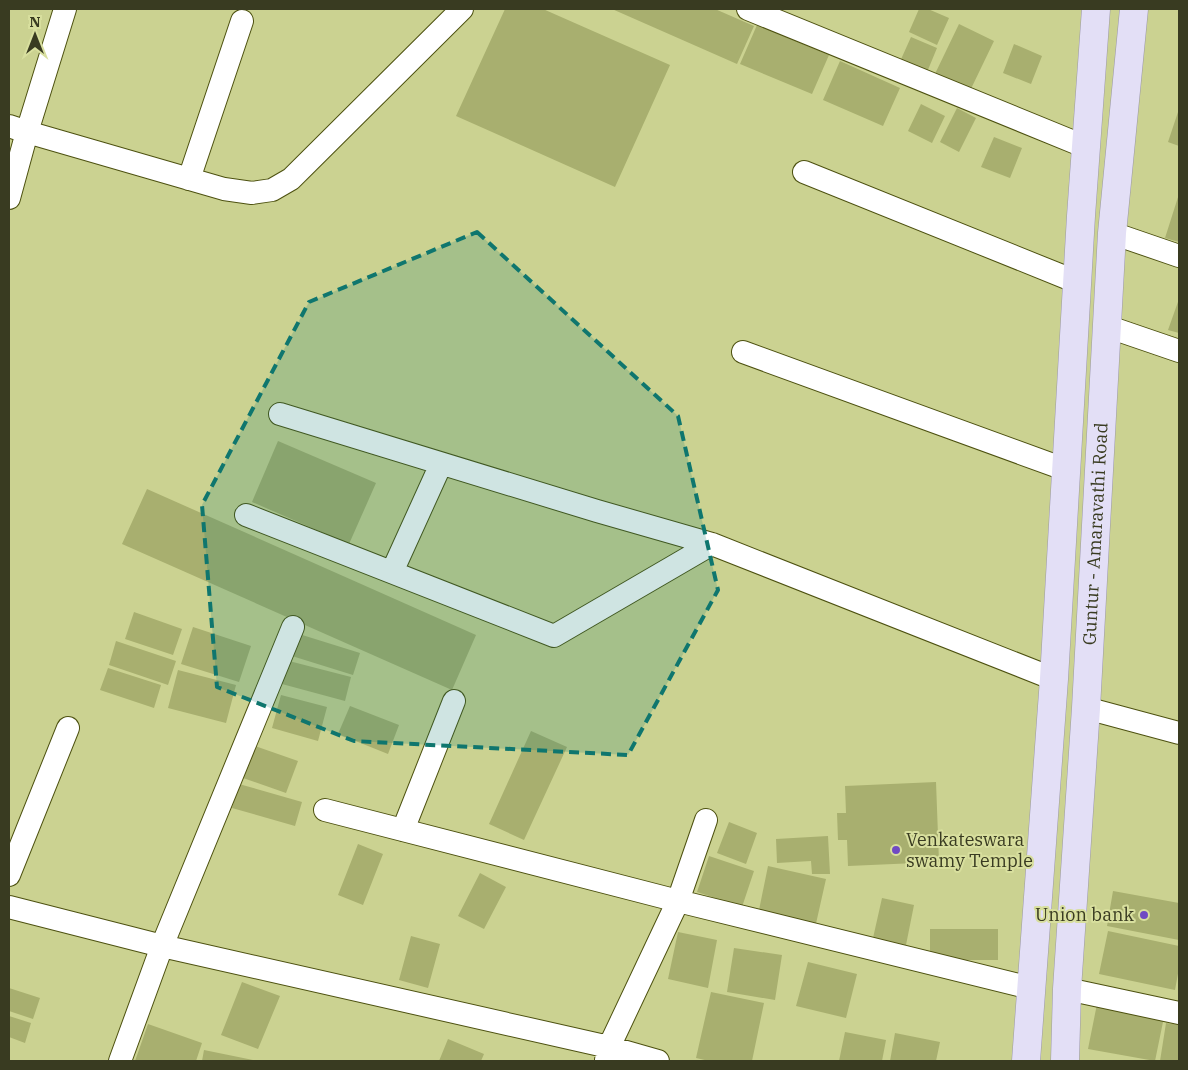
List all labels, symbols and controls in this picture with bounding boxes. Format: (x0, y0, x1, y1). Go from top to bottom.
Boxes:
north arrow (10, 10, 60, 60)
text: N (29, 13, 41, 31)
street label: Guntur - Amaravathi Road (1077, 422, 1113, 646)
place label: Venkateswara swamy Temple (906, 828, 1033, 872)
marker: Venkateswara swamy Temple (890, 844, 902, 856)
place label: Union bank (1035, 903, 1134, 926)
marker: Union bank (1138, 909, 1150, 921)

